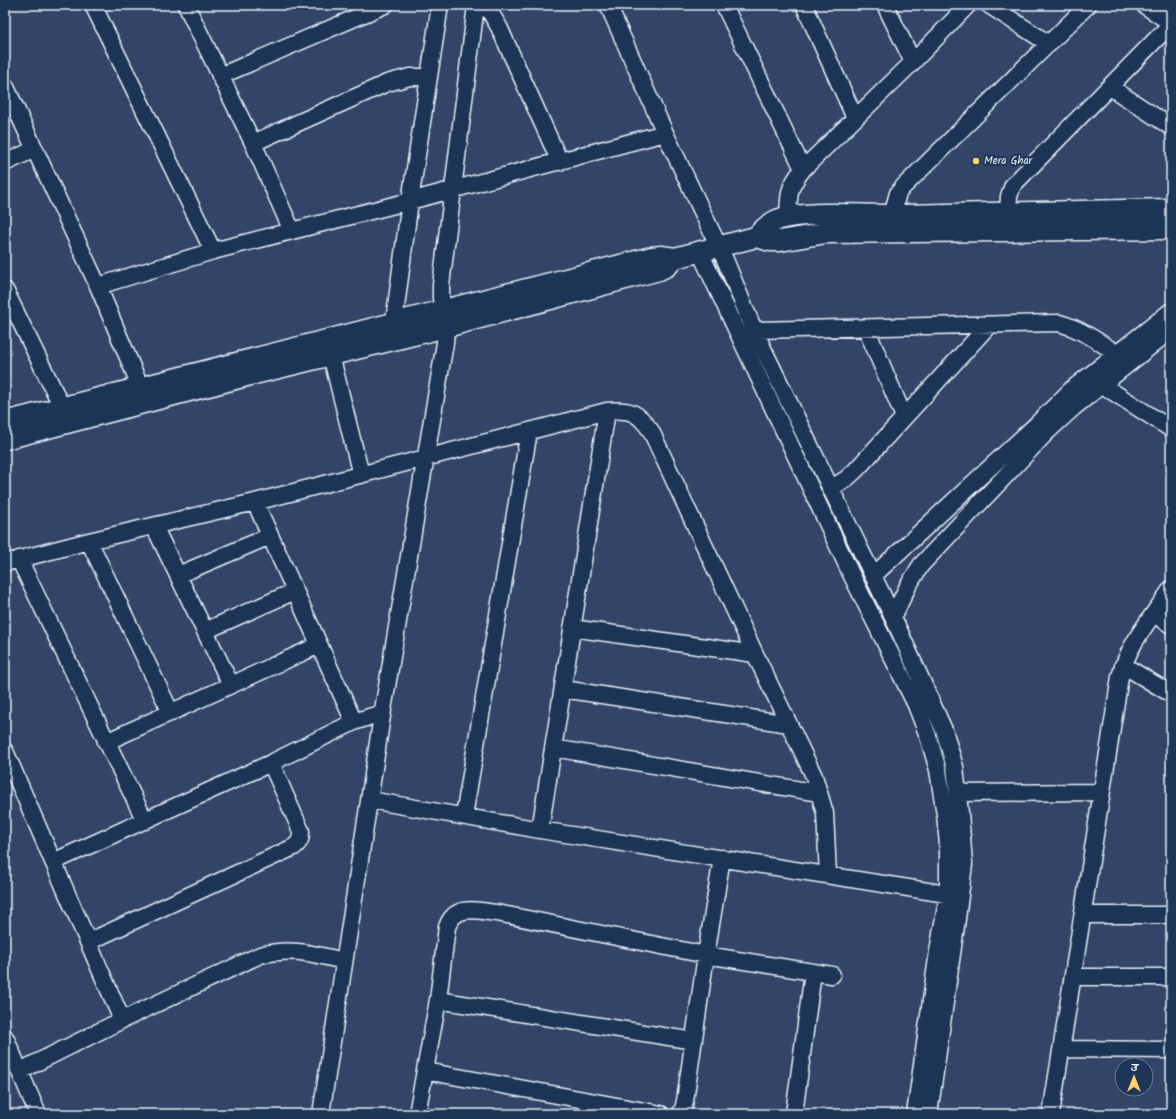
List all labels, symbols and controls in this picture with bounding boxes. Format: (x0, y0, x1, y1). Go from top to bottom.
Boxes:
place label: Mera Ghar (984, 152, 1034, 170)
marker: Mera Ghar (971, 156, 981, 166)
north arrow (1114, 1057, 1154, 1097)
text: उ (1131, 1059, 1140, 1077)

